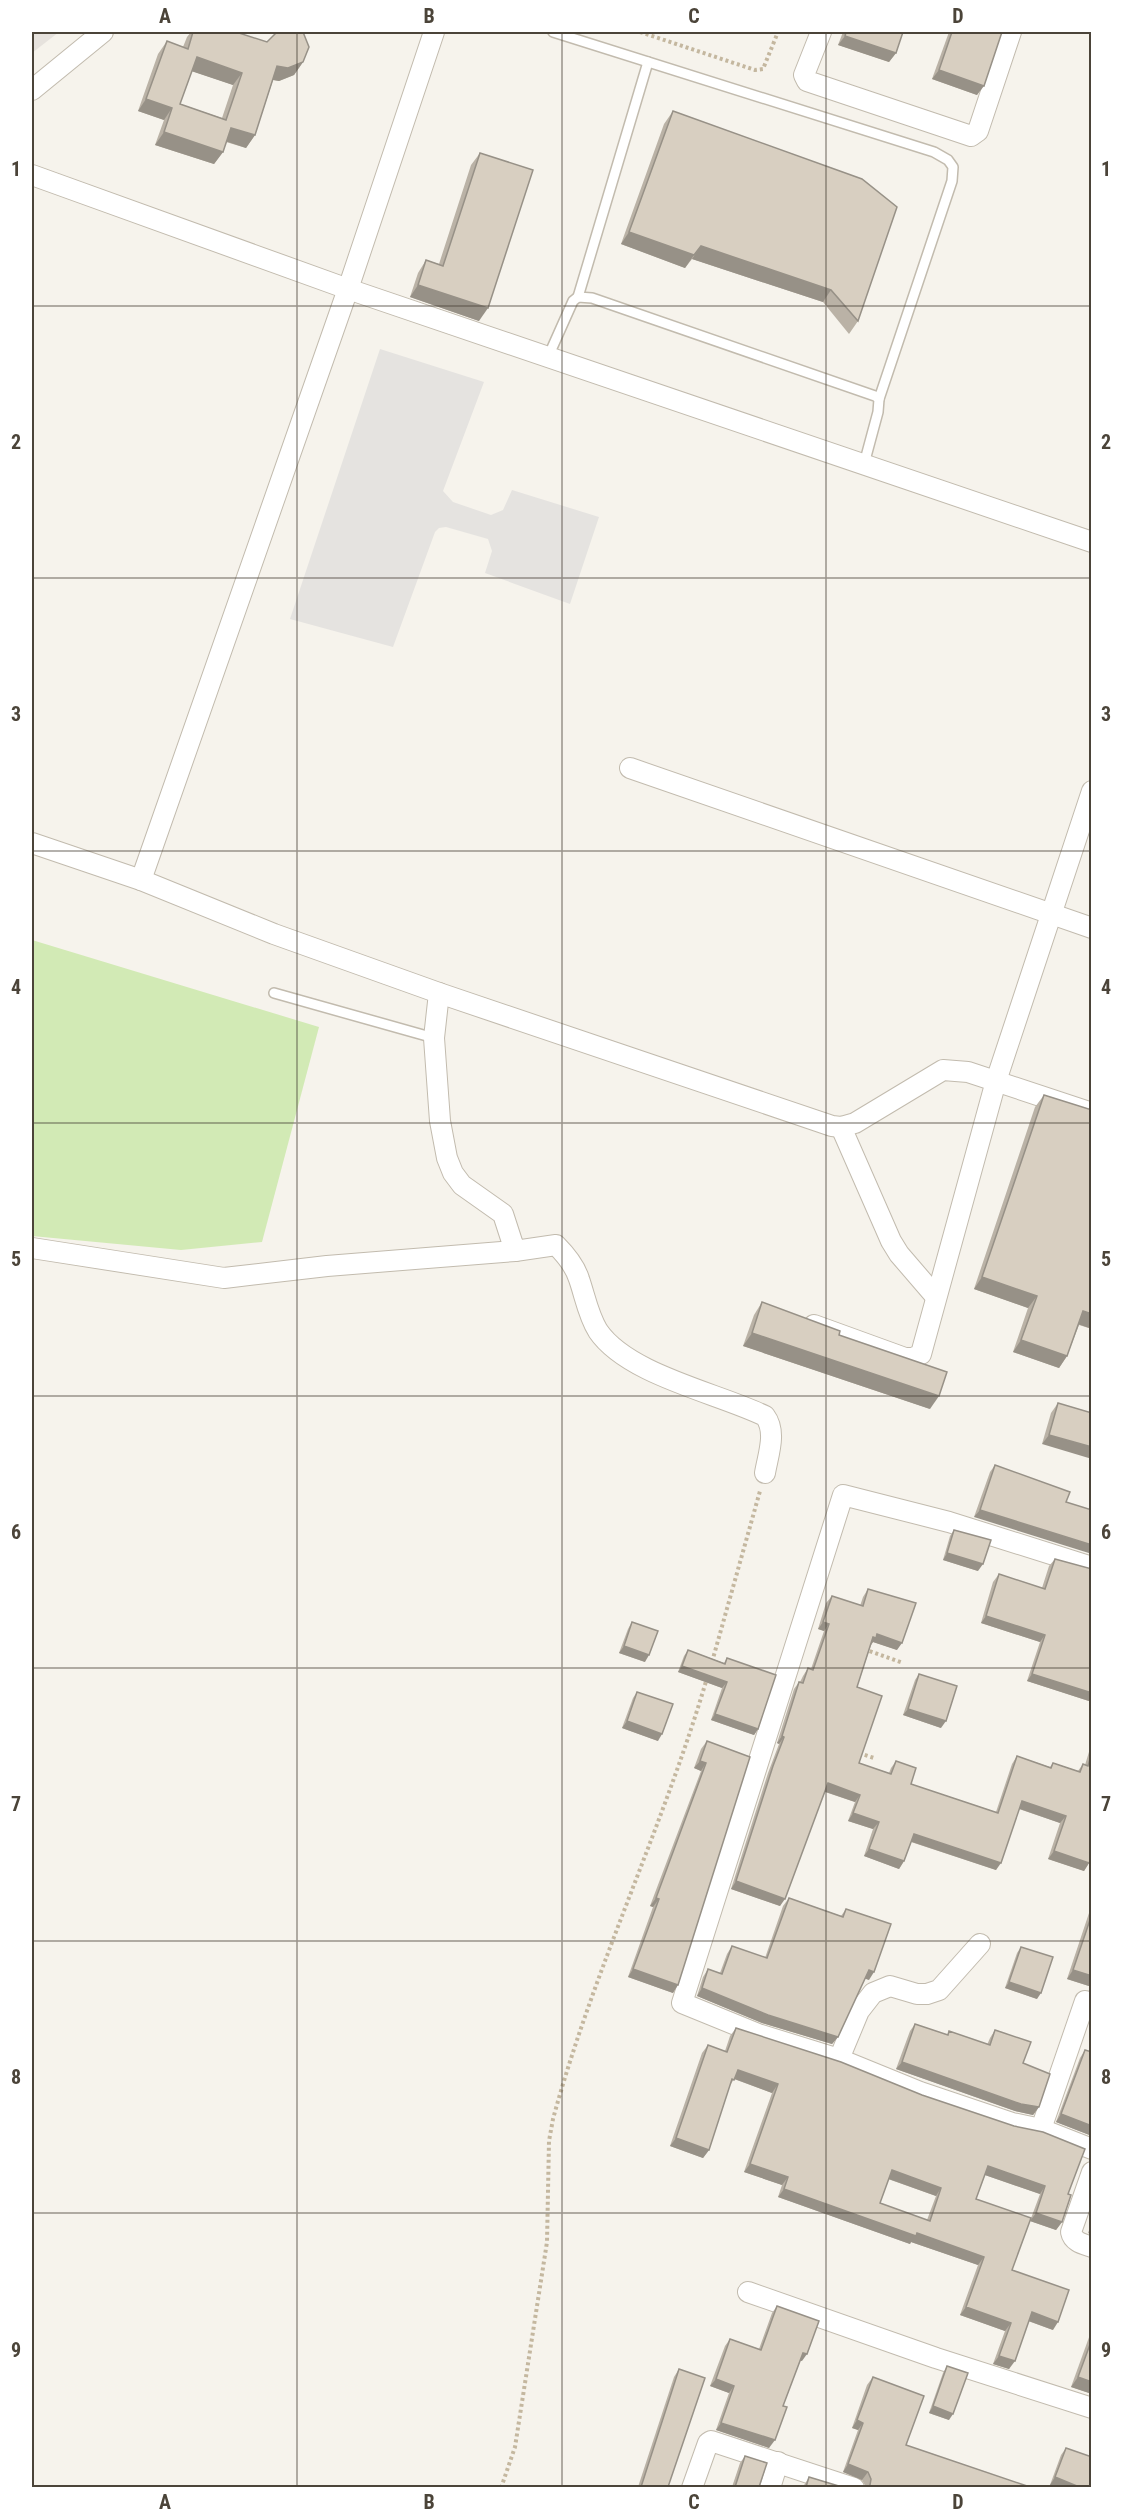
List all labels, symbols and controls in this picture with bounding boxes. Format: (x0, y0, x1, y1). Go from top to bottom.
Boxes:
text: A (159, 4, 171, 28)
text: B (423, 4, 435, 28)
text: C (688, 4, 700, 28)
text: D (952, 4, 964, 28)
text: 1 (11, 157, 21, 181)
text: 1 (1101, 157, 1111, 181)
text: 2 (11, 430, 21, 454)
text: 2 (1101, 430, 1111, 454)
text: 3 (11, 702, 21, 726)
text: 3 (1101, 702, 1111, 726)
text: 4 (11, 975, 21, 999)
text: 4 (1101, 975, 1111, 999)
text: 5 (11, 1247, 21, 1271)
text: 5 (1101, 1247, 1111, 1271)
text: 6 (11, 1520, 21, 1544)
text: 6 (1101, 1520, 1111, 1544)
text: 7 (11, 1792, 21, 1816)
text: 7 (1101, 1792, 1111, 1816)
text: 8 (11, 2065, 21, 2089)
text: 8 (1101, 2065, 1111, 2089)
text: 9 (11, 2338, 21, 2362)
text: 9 (1101, 2338, 1111, 2362)
text: A (159, 2490, 171, 2514)
text: B (423, 2490, 435, 2514)
text: C (688, 2490, 700, 2514)
text: D (952, 2490, 964, 2514)

